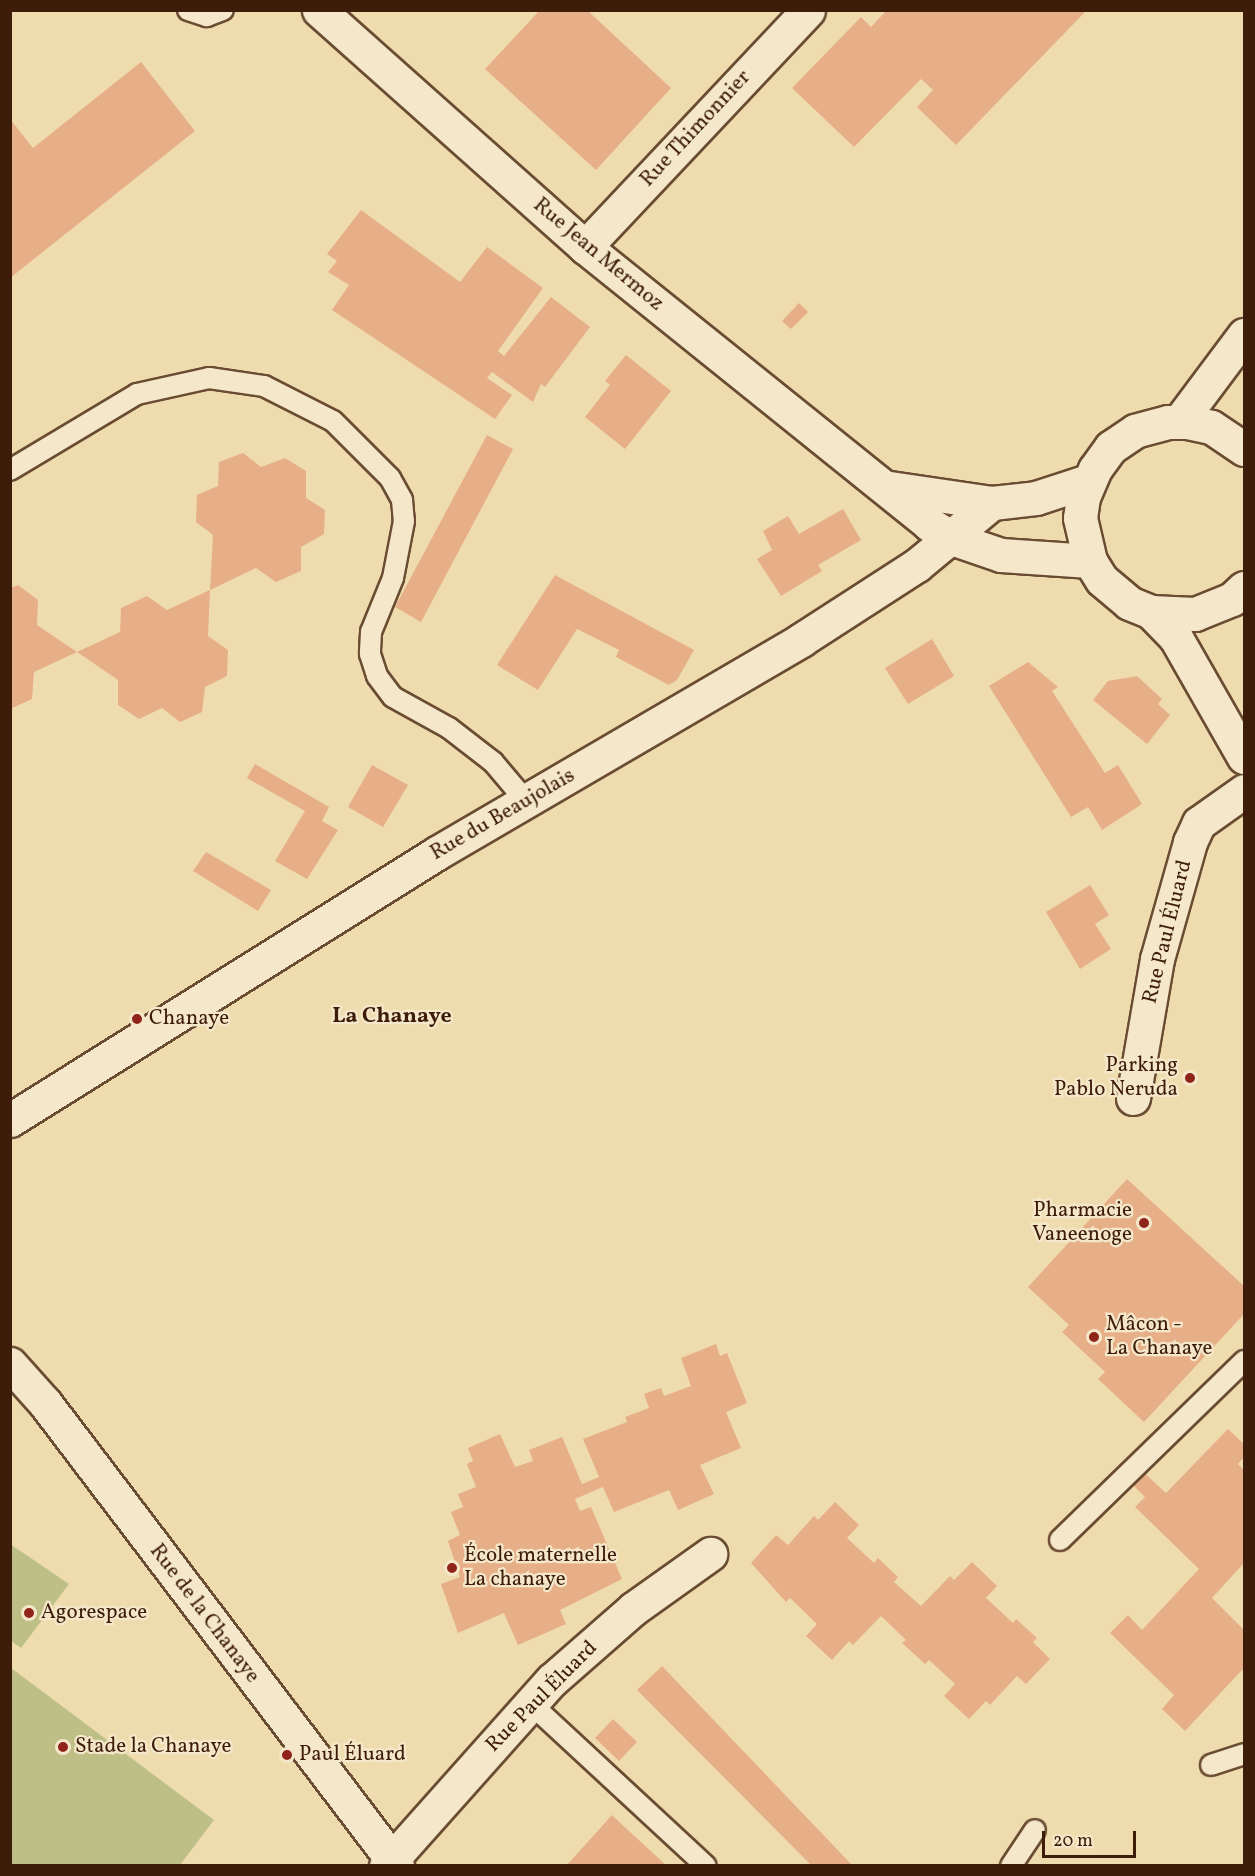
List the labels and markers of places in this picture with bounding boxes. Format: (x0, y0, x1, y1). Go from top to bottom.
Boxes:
place label: Chanaye (149, 1006, 229, 1032)
marker: Chanaye (130, 1012, 144, 1026)
place label: Parking Pablo Neruda (1054, 1053, 1178, 1103)
marker: Parking Pablo Neruda (1183, 1071, 1197, 1085)
place label: Pharmacie Vaneenoge (1032, 1198, 1132, 1248)
marker: Pharmacie Vaneenoge (1137, 1216, 1151, 1230)
place label: Mâcon - La Chanaye (1106, 1312, 1213, 1362)
marker: Mâcon - La Chanaye (1087, 1330, 1101, 1344)
place label: École maternelle La chanaye (464, 1543, 617, 1593)
marker: École maternelle La chanaye (445, 1561, 459, 1575)
place label: Agorespace (41, 1600, 147, 1626)
marker: Agorespace (22, 1606, 36, 1620)
place label: Stade la Chanaye (75, 1734, 232, 1760)
marker: Stade la Chanaye (56, 1740, 70, 1754)
place label: Paul Éluard (299, 1742, 406, 1768)
marker: Paul Éluard (280, 1748, 294, 1762)

